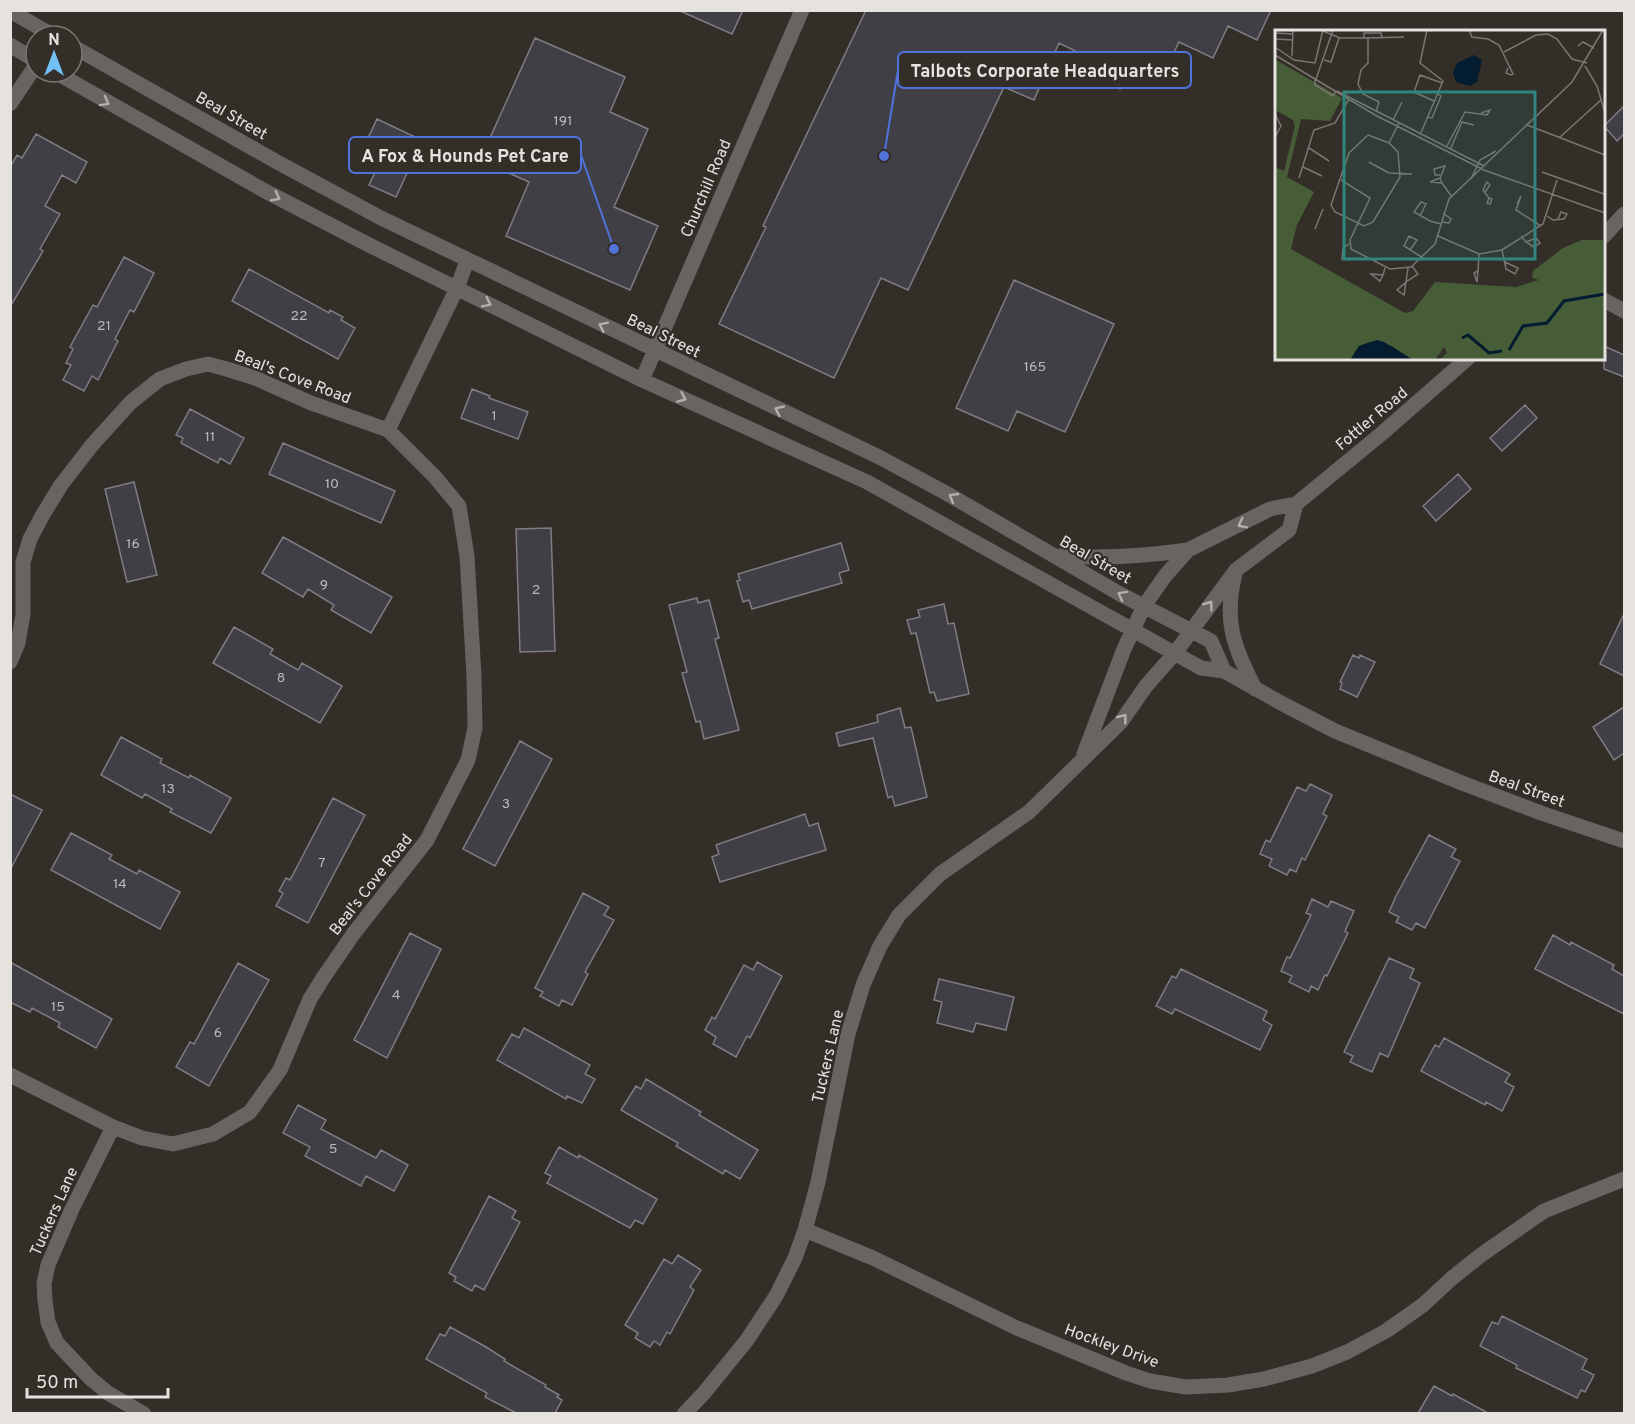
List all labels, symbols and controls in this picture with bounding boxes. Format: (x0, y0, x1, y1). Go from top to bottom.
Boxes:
north arrow (24, 24, 84, 84)
inset map (1275, 30, 1605, 360)
text: N (48, 31, 60, 51)
callout: Talbots Corporate Headquarters (898, 52, 1191, 88)
text: Talbots Corporate Headquarters (911, 61, 1179, 84)
street label: Beal Street (192, 88, 270, 145)
one-way arrow (99, 94, 110, 106)
house number: 191 (554, 113, 572, 130)
callout: A Fox & Hounds Pet Care (349, 137, 581, 173)
street label: Churchill Road (677, 137, 736, 241)
text: A Fox & Hounds Pet Care (361, 146, 569, 169)
one-way arrow (269, 190, 280, 201)
one-way arrow (481, 296, 492, 308)
house number: 22 (290, 308, 308, 325)
street label: Beal Street (623, 310, 703, 363)
house number: 21 (97, 318, 111, 335)
one-way arrow (598, 321, 609, 333)
street label: Beal's Cove Road (231, 346, 353, 409)
house number: 165 (1024, 359, 1046, 376)
street label: Fottler Road (1332, 384, 1412, 455)
one-way arrow (675, 390, 686, 402)
one-way arrow (774, 405, 785, 417)
house number: 1 (491, 408, 497, 425)
house number: 11 (205, 429, 215, 446)
house number: 10 (325, 476, 339, 493)
one-way arrow (949, 493, 959, 504)
one-way arrow (1237, 516, 1248, 528)
street label: Beal Street (1056, 532, 1134, 589)
house number: 16 (126, 536, 140, 553)
house number: 9 (320, 577, 328, 594)
house number: 2 (532, 582, 540, 599)
one-way arrow (1118, 591, 1128, 602)
one-way arrow (1202, 601, 1213, 612)
house number: 8 (277, 670, 285, 687)
one-way arrow (1115, 714, 1126, 725)
street label: Beal Street (1485, 767, 1567, 813)
house number: 13 (161, 781, 175, 798)
house number: 3 (502, 796, 510, 813)
street label: Beal's Cove Road (326, 831, 417, 940)
house number: 7 (318, 855, 326, 872)
house number: 14 (113, 876, 127, 893)
house number: 4 (392, 987, 400, 1004)
house number: 15 (51, 999, 65, 1016)
street label: Tuckers Lane (809, 1008, 849, 1105)
house number: 6 (214, 1025, 222, 1042)
house number: 5 (329, 1141, 337, 1158)
street label: Tuckers Lane (26, 1164, 83, 1259)
street label: Hockley Drive (1061, 1320, 1162, 1373)
scale bar (27, 1361, 168, 1399)
text: 50 m (36, 1372, 78, 1395)

